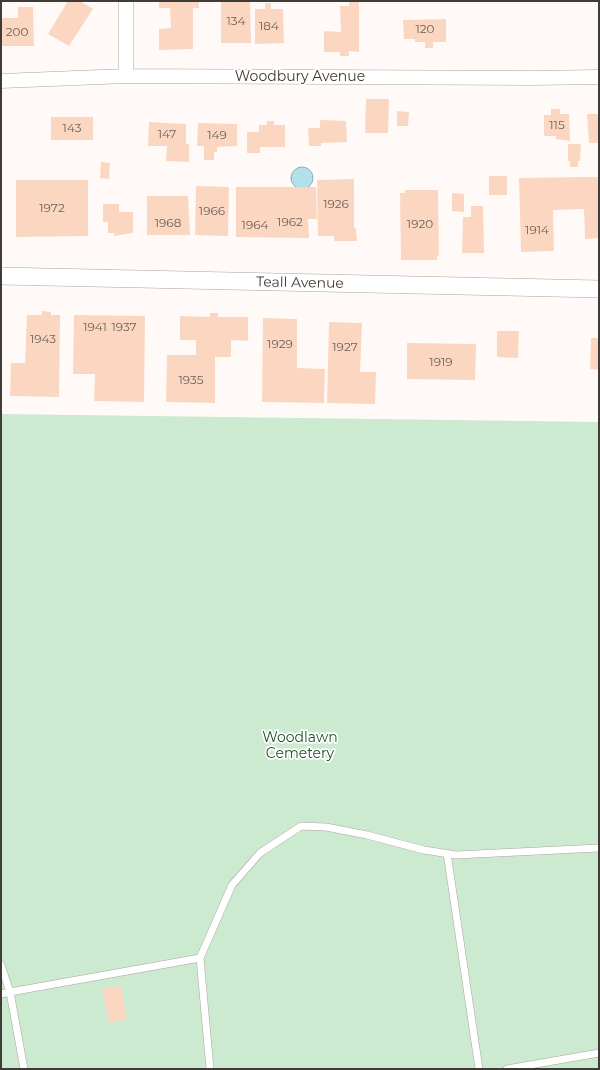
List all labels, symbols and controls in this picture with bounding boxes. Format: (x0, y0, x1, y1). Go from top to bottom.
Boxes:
house number: 134 (226, 14, 246, 28)
house number: 184 (259, 19, 279, 33)
house number: 120 (415, 22, 435, 36)
house number: 200 (6, 25, 28, 39)
street label: Woodbury Avenue (235, 69, 365, 85)
house number: 115 (549, 118, 565, 132)
house number: 143 (63, 121, 81, 135)
house number: 147 (158, 127, 176, 141)
house number: 149 (207, 128, 227, 142)
house number: 1926 (323, 197, 349, 211)
house number: 1972 (39, 201, 65, 215)
house number: 1966 (199, 204, 225, 218)
house number: 1962 (277, 215, 303, 229)
house number: 1968 (155, 216, 181, 230)
house number: 1920 (407, 217, 433, 231)
house number: 1964 (242, 218, 268, 232)
house number: 1914 (525, 223, 549, 237)
street label: Teall Avenue (256, 274, 344, 292)
house number: 1941 (83, 320, 107, 334)
house number: 1937 (111, 320, 137, 334)
house number: 1943 (30, 332, 56, 346)
house number: 1929 (267, 337, 293, 351)
house number: 1927 (332, 340, 358, 354)
house number: 1919 (429, 355, 453, 369)
house number: 1935 (179, 373, 203, 387)
park label: Woodlawn Cemetery (262, 730, 338, 762)

